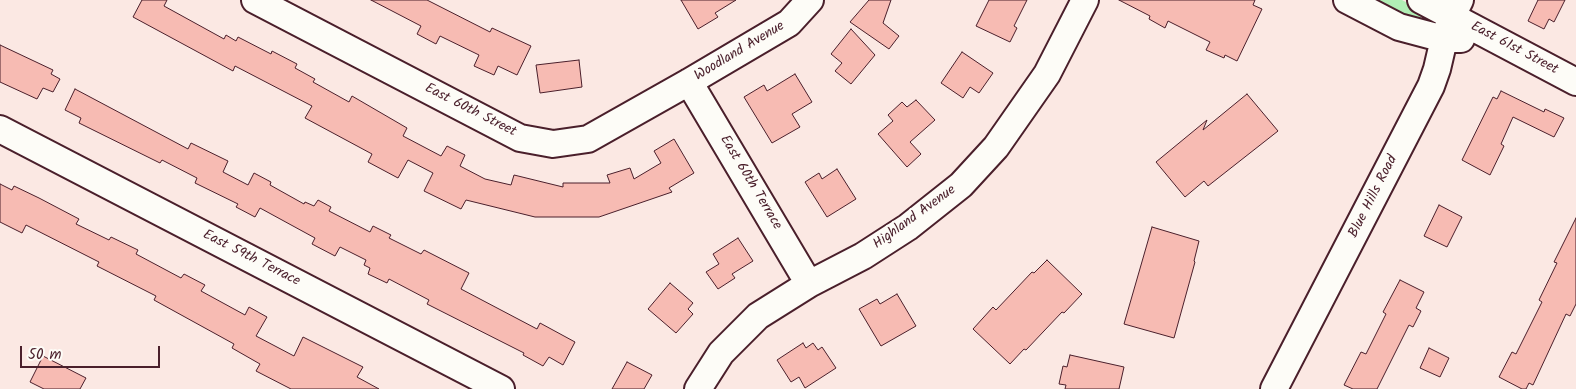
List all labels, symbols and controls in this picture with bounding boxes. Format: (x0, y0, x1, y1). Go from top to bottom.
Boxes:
street label: Woodland Avenue (692, 19, 788, 85)
street label: East 61st Street (1467, 19, 1561, 79)
street label: East 60th Street (421, 81, 519, 141)
street label: East 60th Terrace (715, 133, 785, 233)
street label: Blue Hills Road (1346, 153, 1402, 241)
street label: Highland Avenue (870, 182, 960, 254)
street label: East 59th Terrace (200, 227, 302, 291)
scale bar (22, 336, 162, 368)
text: 50 m (28, 343, 62, 367)

